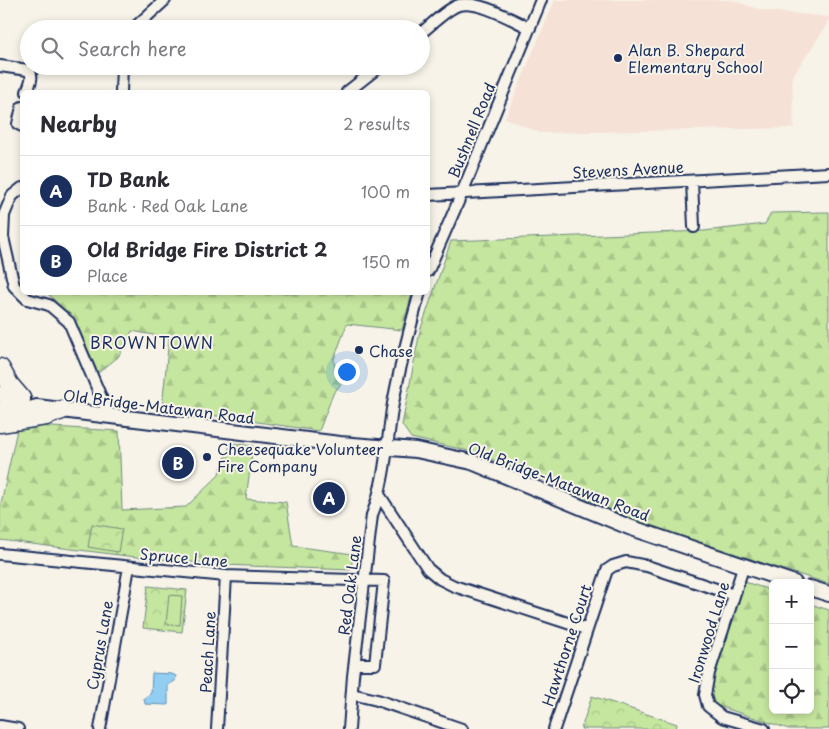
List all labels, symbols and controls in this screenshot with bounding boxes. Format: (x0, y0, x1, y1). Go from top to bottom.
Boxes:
search box (20, 20, 430, 75)
icon: search (38, 34, 66, 62)
text: Search here (78, 34, 187, 62)
place label: Alan B. Shepard Elementary School (628, 38, 763, 78)
marker: Alan B. Shepard Elementary School (612, 52, 624, 64)
street label: Bushnell Road (441, 79, 501, 181)
text: Nearby (40, 107, 117, 139)
text: 2 results (343, 111, 410, 135)
street label: Stevens Avenue (572, 155, 684, 183)
text: TD Bank (87, 165, 170, 193)
text: A (50, 179, 62, 203)
text: 100 m (361, 179, 410, 203)
text: Bank · Red Oak Lane (87, 193, 248, 217)
text: Old Bridge Fire District 2 (87, 235, 327, 263)
text: B (51, 249, 61, 273)
text: 150 m (362, 249, 410, 273)
text: Place (87, 263, 128, 287)
district label: BROWNTOWN (90, 330, 214, 354)
place label: Chase (369, 339, 413, 362)
marker: Chase (353, 344, 365, 356)
your location (334, 359, 360, 385)
street label: Old Bridge-Matawan Road (62, 383, 256, 429)
street label: Old Bridge-Matawan Road (465, 436, 653, 526)
place label: Cheesequake Volunteer Fire Company (217, 437, 383, 477)
pin: B (162, 444, 194, 482)
marker: Cheesequake Volunteer Fire Company (201, 451, 213, 463)
pin: A (313, 479, 345, 517)
street label: Red Oak Lane (331, 534, 367, 636)
street label: Spruce Lane (139, 542, 229, 572)
street label: Ironwood Lane (682, 578, 734, 686)
map controls (769, 579, 814, 714)
button: + (769, 579, 814, 624)
street label: Hawthorne Court (535, 581, 597, 709)
street label: Cyprus Lane (80, 598, 118, 692)
street label: Peach Lane (193, 610, 221, 694)
button: − (769, 624, 814, 669)
button: locate (769, 669, 814, 714)

